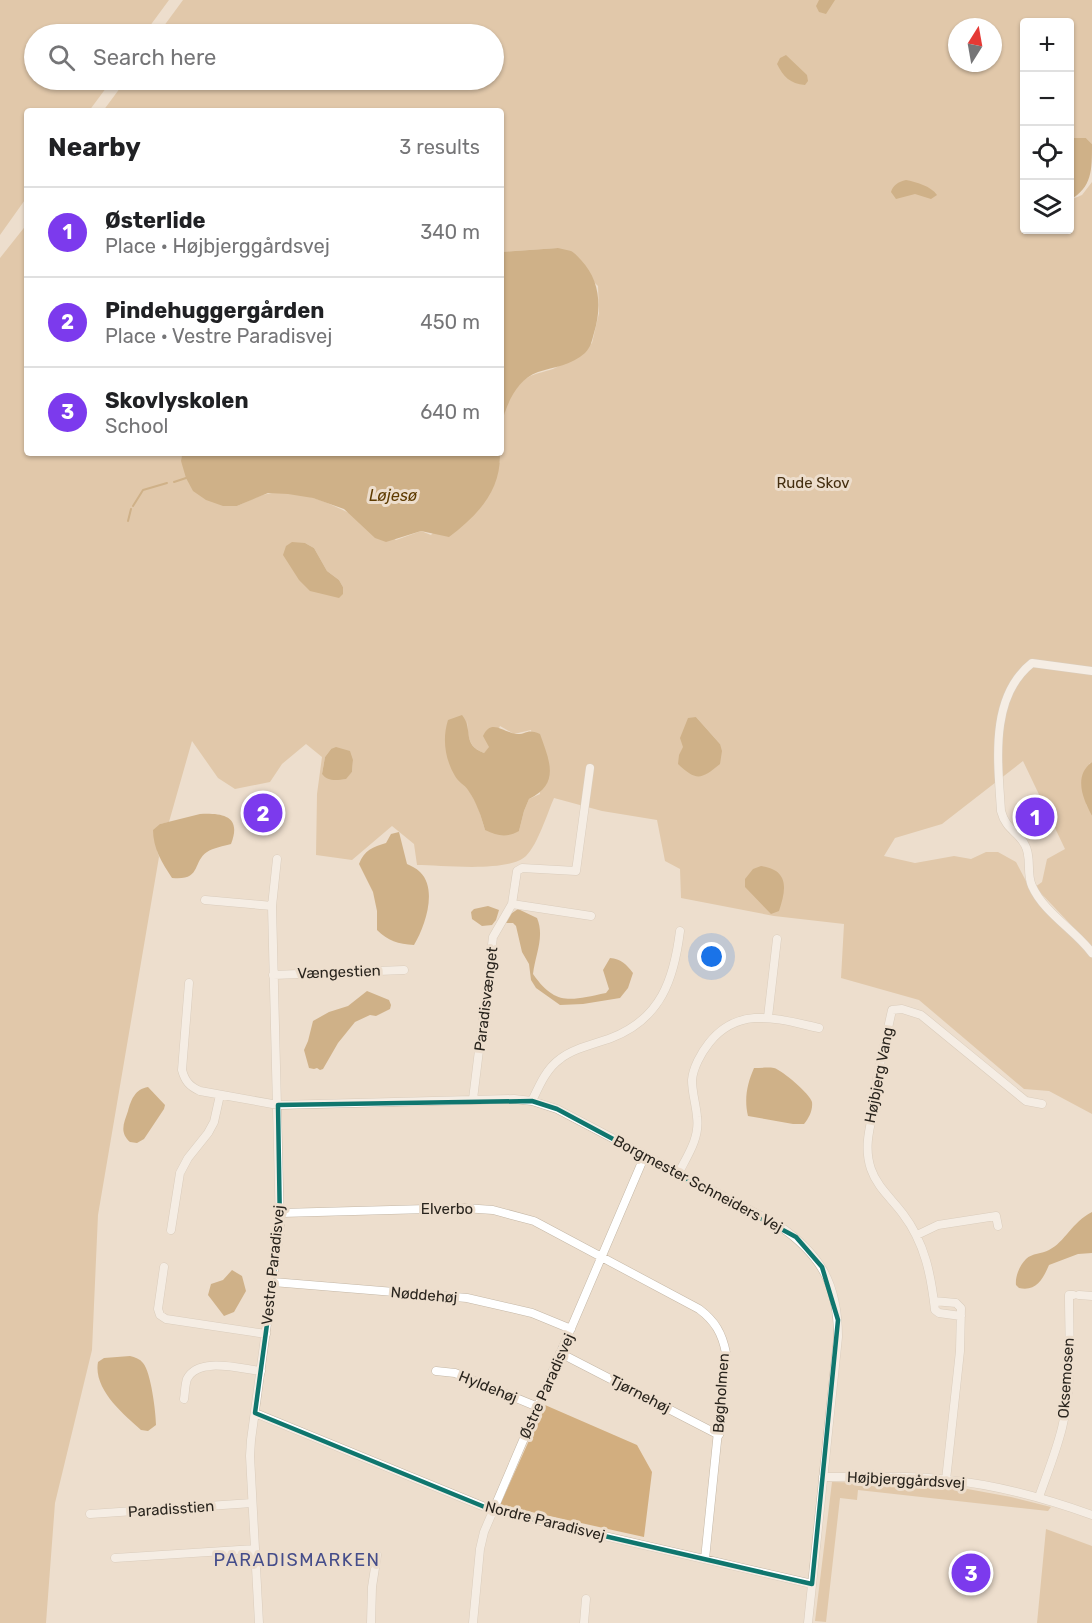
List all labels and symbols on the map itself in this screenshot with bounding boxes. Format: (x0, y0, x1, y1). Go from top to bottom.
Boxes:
north arrow (948, 18, 1002, 72)
park label: Rude Skov (776, 474, 850, 492)
water label: Løjesø (369, 486, 418, 505)
pin: 2 (244, 790, 282, 836)
pin: 1 (1016, 794, 1054, 840)
your location (697, 942, 726, 971)
street label: Paradisvænget (471, 946, 501, 1052)
street label: Vængestien (297, 962, 381, 982)
street label: Højbjerg Vang (861, 1026, 897, 1124)
street label: Borgmester Schneiders Vej (610, 1132, 786, 1236)
street label: Elverbo (421, 1200, 473, 1218)
street label: Vestre Paradisvej (258, 1204, 288, 1326)
street label: Nøddehøj (390, 1283, 458, 1307)
street label: Østre Paradisvej (516, 1331, 578, 1441)
street label: Oksemosen (1054, 1337, 1078, 1419)
street label: Bøgholmen (709, 1353, 733, 1433)
street label: Hyldehøj (456, 1367, 520, 1407)
street label: Tjørnehøj (607, 1371, 673, 1417)
street label: Højbjerggårdsvej (847, 1468, 965, 1492)
street label: Paradisstien (127, 1497, 215, 1521)
street label: Nordre Paradisvej (483, 1497, 607, 1545)
district label: PARADISMARKEN (213, 1549, 381, 1571)
pin: 3 (952, 1550, 990, 1596)

